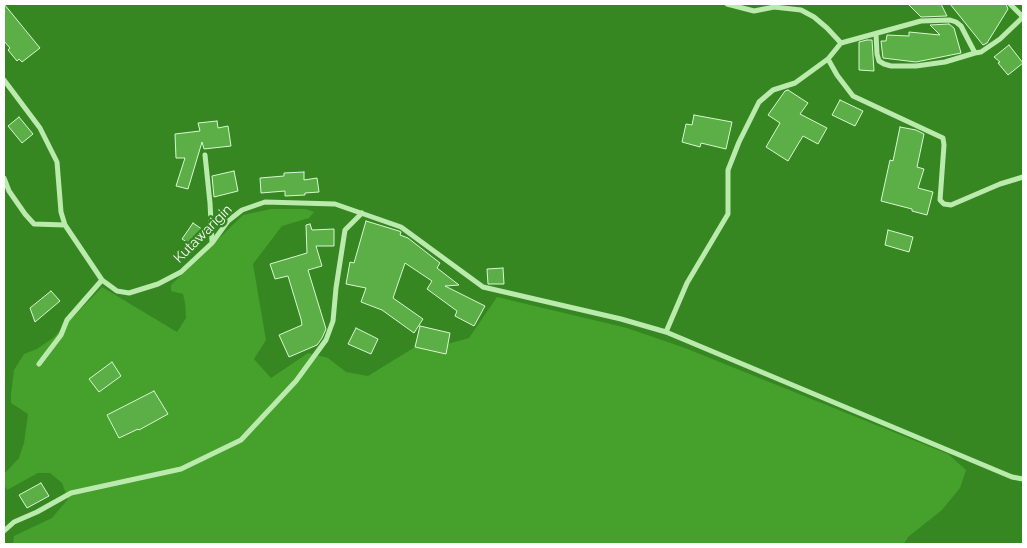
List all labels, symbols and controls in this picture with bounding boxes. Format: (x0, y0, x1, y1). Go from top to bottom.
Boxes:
street label: Kutawarigin (170, 201, 236, 267)

